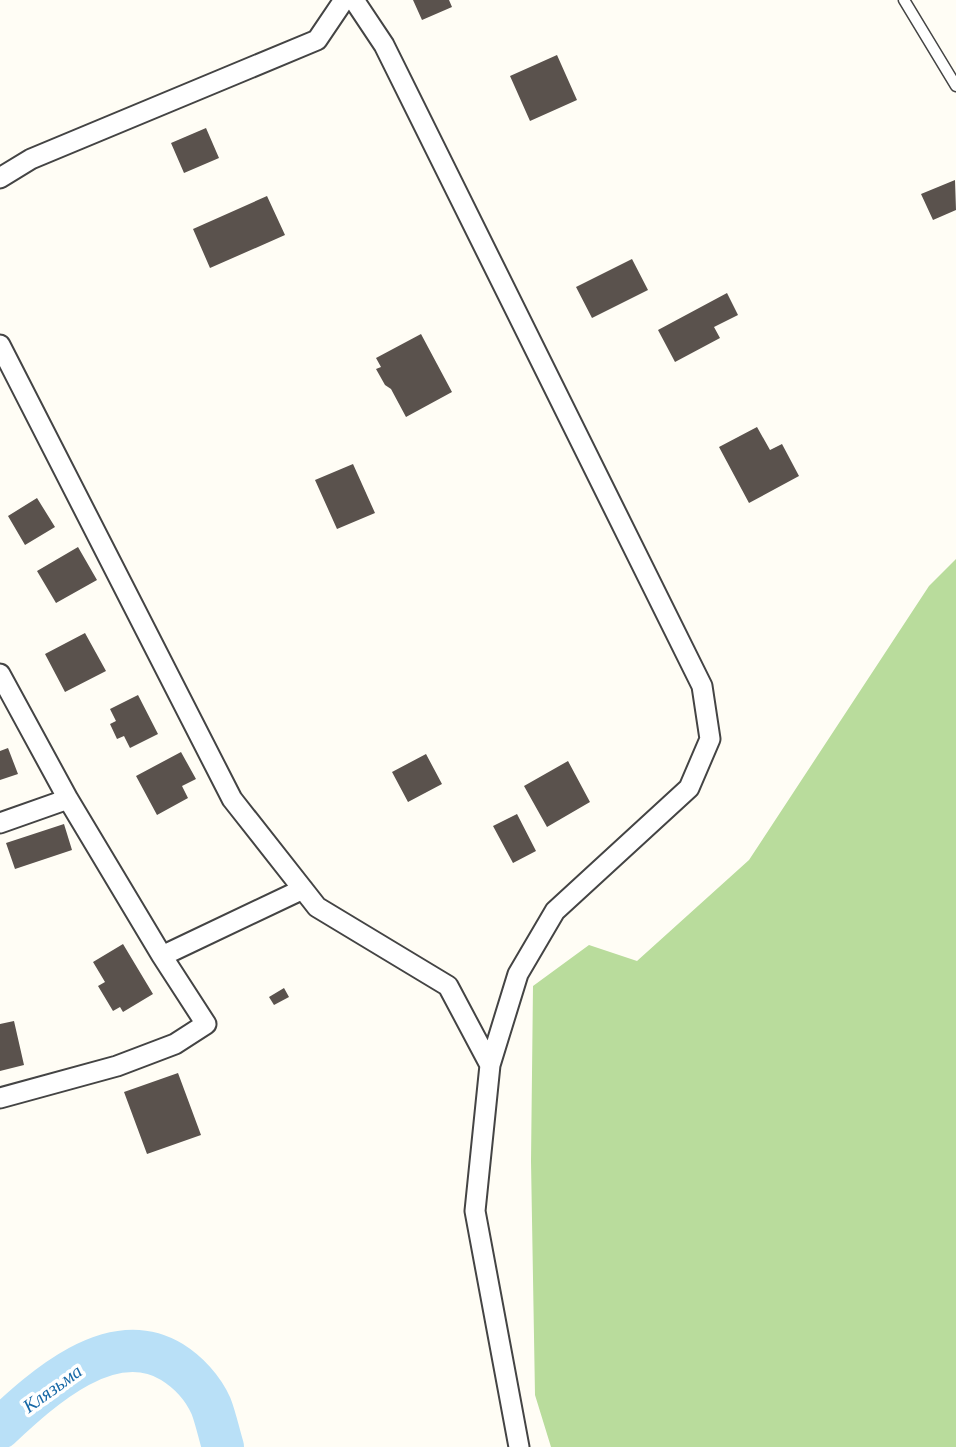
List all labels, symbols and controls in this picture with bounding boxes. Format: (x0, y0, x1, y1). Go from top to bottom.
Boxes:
water label: Клязьма (18, 1360, 86, 1417)

